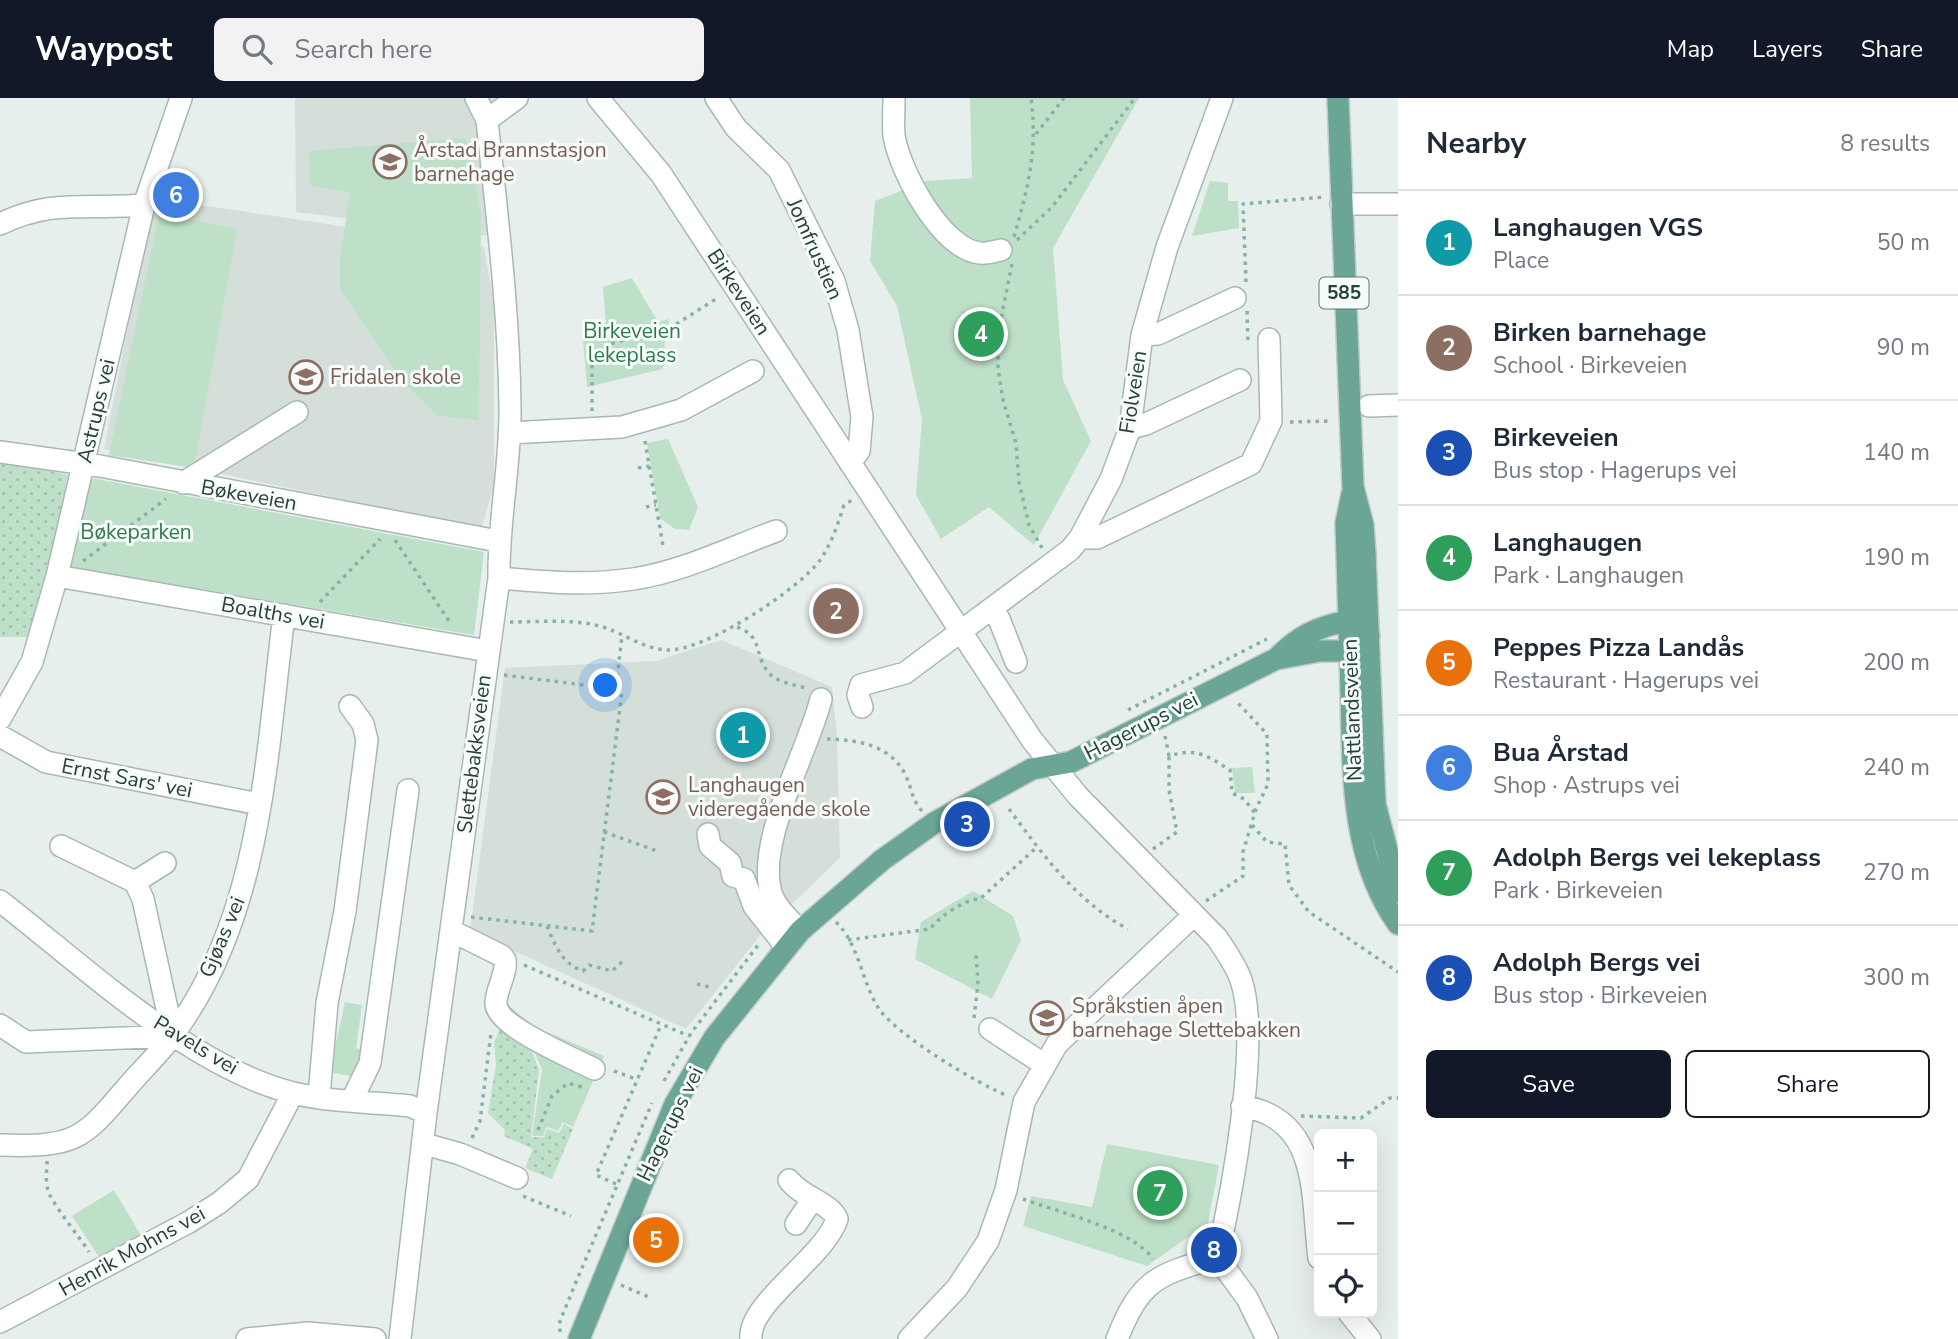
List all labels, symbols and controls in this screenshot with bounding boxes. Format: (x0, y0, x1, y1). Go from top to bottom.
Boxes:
search box (214, 18, 704, 81)
text: Waypost (35, 27, 172, 72)
icon: search (238, 30, 276, 68)
text: Search here (294, 32, 432, 67)
text: Map (1667, 33, 1714, 65)
text: Layers (1752, 33, 1823, 65)
text: Share (1861, 33, 1923, 65)
text: Nearby (1426, 123, 1526, 164)
text: 8 results (1840, 128, 1930, 159)
place label: Årstad Brannstasjon barnehage (414, 135, 607, 188)
school or university icon: Årstad Brannstasjon barnehage (371, 143, 409, 181)
pin: 6 (153, 169, 199, 221)
street label: Jomfrustien (780, 193, 850, 304)
text: Langhaugen VGS (1493, 210, 1703, 245)
text: 1 (1442, 227, 1456, 258)
text: 50 m (1877, 227, 1930, 258)
street label: Birkeveien (701, 243, 777, 341)
text: Place (1493, 245, 1549, 276)
road number: 585 (1320, 278, 1368, 308)
pin: 4 (958, 308, 1004, 360)
text: Birken barnehage (1493, 315, 1706, 350)
park label: Birkeveien lekeplass (583, 317, 681, 369)
text: 2 (1442, 332, 1456, 363)
text: 90 m (1877, 332, 1930, 363)
street label: Fiolveien (1113, 348, 1153, 436)
text: School · Birkeveien (1493, 350, 1687, 381)
street label: Astrups vei (70, 356, 122, 466)
school or university icon: Fridalen skole (287, 358, 325, 396)
place label: Fridalen skole (330, 363, 461, 391)
text: Birkeveien (1493, 420, 1619, 455)
text: 3 (1442, 437, 1456, 468)
text: 140 m (1863, 437, 1930, 468)
text: Bus stop · Hagerups vei (1493, 455, 1737, 486)
street label: Bøkeveien (199, 473, 299, 517)
park label: Bøkeparken (80, 518, 192, 546)
text: Langhaugen (1493, 525, 1642, 560)
text: 4 (1442, 542, 1456, 573)
text: 190 m (1863, 542, 1930, 573)
text: Park · Langhaugen (1493, 560, 1684, 591)
pin: 2 (813, 585, 859, 637)
street label: Boalths vei (219, 590, 327, 636)
text: Peppes Pizza Landås (1493, 630, 1744, 665)
street label: Nattlandsveien (1336, 638, 1368, 782)
text: 5 (1442, 647, 1456, 678)
text: 200 m (1863, 647, 1930, 678)
text: Restaurant · Hagerups vei (1493, 665, 1759, 696)
your location (588, 668, 622, 702)
street label: Slettebakksveien (450, 673, 498, 835)
street label: Hagerups vei (1079, 685, 1203, 767)
pin: 1 (720, 709, 766, 761)
text: Bua Årstad (1493, 735, 1629, 770)
street label: Ernst Sars' vei (59, 752, 195, 804)
text: 6 (1442, 752, 1456, 783)
text: 240 m (1863, 752, 1930, 783)
text: Shop · Astrups vei (1493, 770, 1680, 801)
place label: Langhaugen videregående skole (688, 771, 870, 823)
school or university icon: Langhaugen videregående skole (644, 778, 682, 816)
pin: 3 (944, 798, 990, 850)
text: Adolph Bergs vei lekeplass (1493, 840, 1821, 875)
text: 7 (1442, 857, 1456, 888)
text: 270 m (1863, 857, 1930, 888)
text: Park · Birkeveien (1493, 875, 1663, 906)
street label: Gjøas vei (192, 892, 252, 982)
text: Adolph Bergs vei (1493, 945, 1700, 980)
text: 8 (1442, 962, 1456, 993)
text: 300 m (1863, 962, 1930, 993)
text: Bus stop · Birkeveien (1493, 980, 1708, 1011)
place label: Språkstien åpen barnehage Slettebakken (1072, 992, 1301, 1044)
school or university icon: Språkstien åpen barnehage Slettebakken (1028, 999, 1066, 1037)
street label: Pavels vei (149, 1009, 243, 1081)
button: Save (1426, 1050, 1671, 1118)
button: Share (1685, 1050, 1930, 1118)
street label: Hagerups vei (630, 1062, 710, 1186)
map controls (1314, 1129, 1377, 1318)
button: + (1314, 1129, 1377, 1192)
pin: 7 (1137, 1167, 1183, 1219)
button: − (1314, 1192, 1377, 1255)
street label: Henrik Mohns vei (54, 1199, 210, 1303)
pin: 5 (633, 1214, 679, 1266)
pin: 8 (1191, 1224, 1237, 1276)
button: locate (1314, 1255, 1377, 1318)

